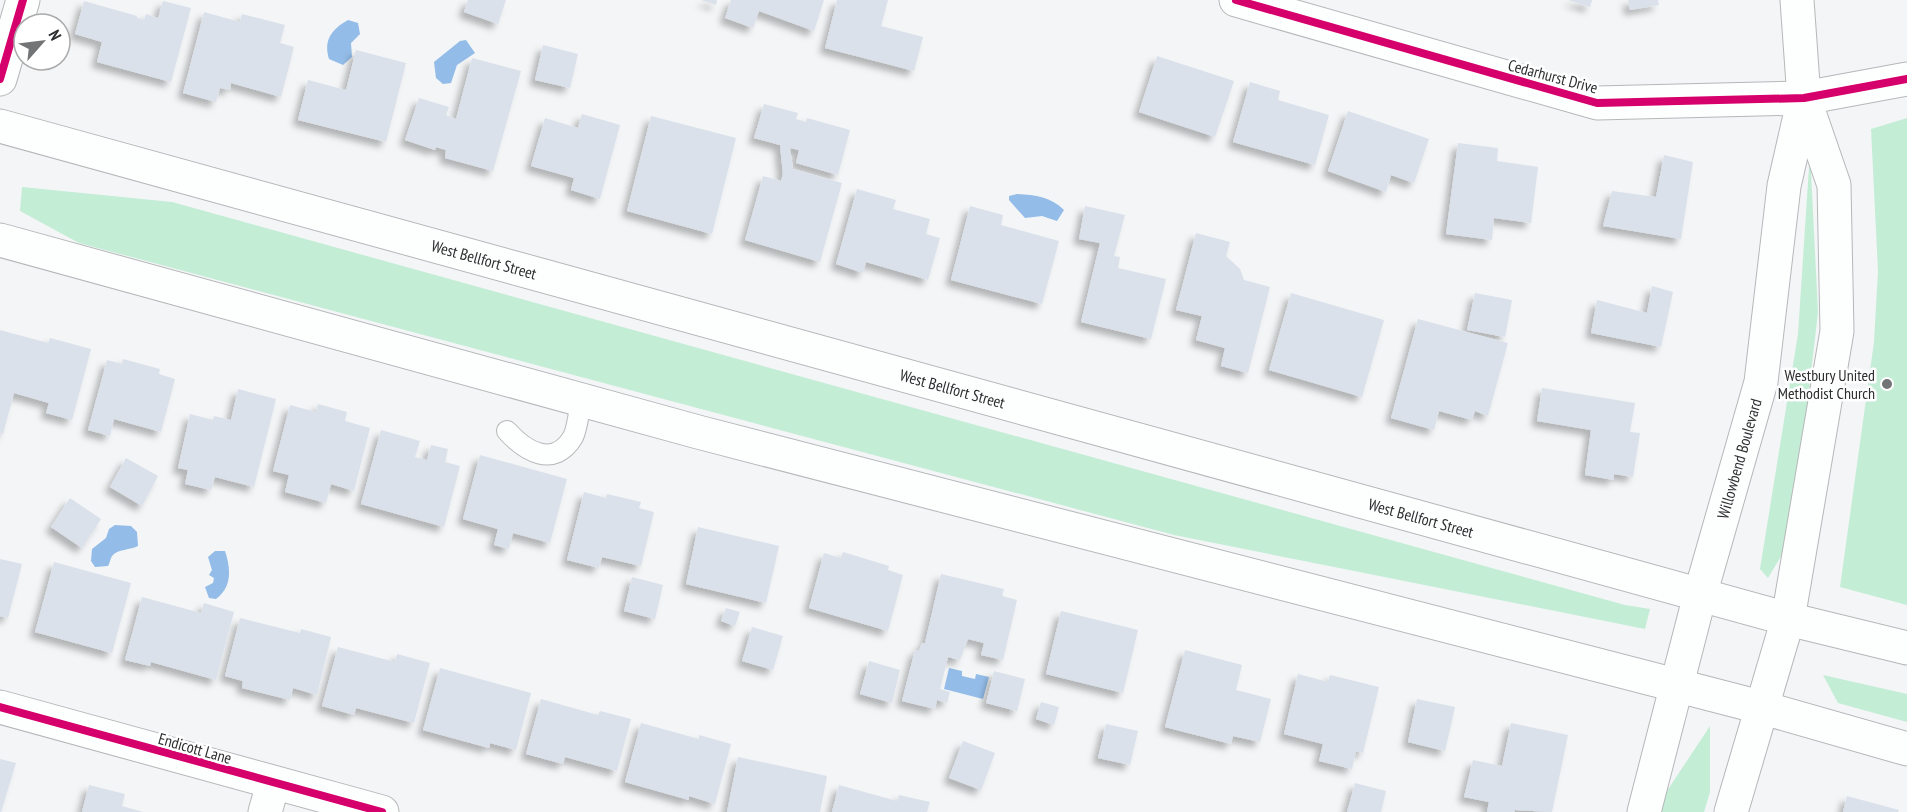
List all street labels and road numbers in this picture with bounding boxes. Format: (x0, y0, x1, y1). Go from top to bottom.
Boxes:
street label: Cedarhurst Drive (1506, 54, 1600, 98)
street label: West Bellfort Street (429, 235, 539, 284)
street label: West Bellfort Street (898, 365, 1008, 413)
street label: Willowbend Boulevard (1712, 396, 1766, 521)
street label: West Bellfort Street (1366, 494, 1476, 542)
street label: Endicott Lane (156, 728, 234, 768)

